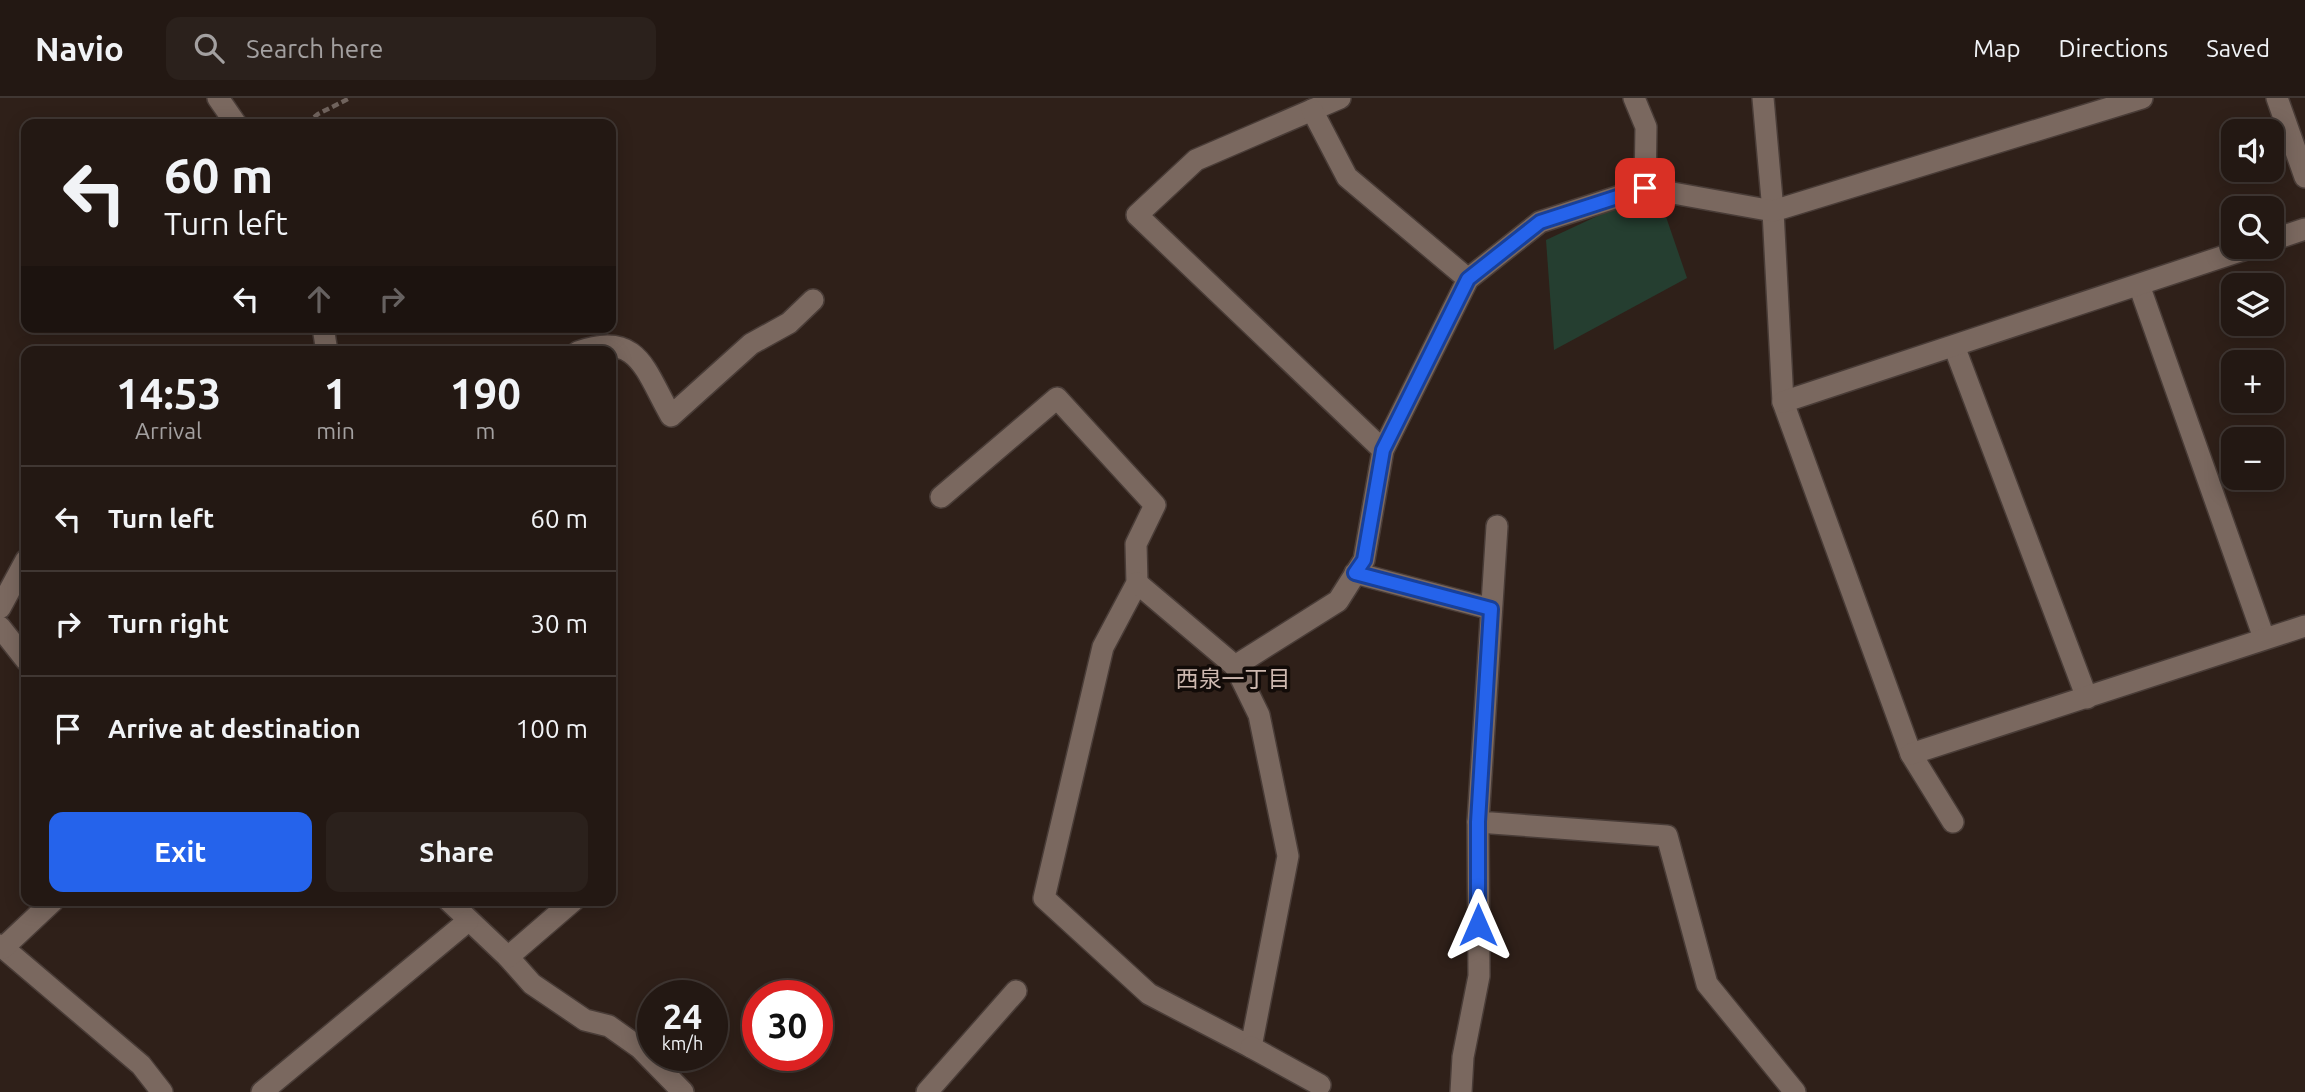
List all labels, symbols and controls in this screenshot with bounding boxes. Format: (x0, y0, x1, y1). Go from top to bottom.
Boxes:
search box (166, 17, 656, 80)
icon: search (190, 29, 228, 67)
text: Navio (35, 30, 124, 67)
text: Search here (246, 34, 383, 63)
text: Map (1973, 35, 2020, 62)
text: Directions (2058, 35, 2168, 62)
text: Saved (2206, 35, 2270, 62)
map controls (2221, 119, 2284, 490)
button: sound (2221, 119, 2284, 182)
icon: left (49, 147, 140, 238)
text: 60 m (164, 147, 273, 202)
pin (1615, 158, 1675, 218)
icon: arrive (1626, 169, 1664, 207)
button: search (2221, 196, 2284, 259)
text: Turn left (164, 205, 288, 241)
button: layers (2221, 273, 2284, 336)
icon: left (227, 280, 265, 318)
icon: ahead (300, 280, 338, 318)
icon: right (373, 280, 411, 318)
button: + (2221, 350, 2284, 413)
text: 14:53 (116, 370, 221, 417)
text: 1 (324, 370, 347, 417)
text: 190 (450, 370, 521, 417)
text: Arrival (135, 418, 202, 443)
text: min (316, 418, 355, 443)
text: m (475, 418, 495, 443)
button: − (2221, 427, 2284, 490)
icon: left (49, 500, 87, 538)
text: Turn left (108, 504, 214, 533)
text: 60 m (530, 504, 588, 533)
icon: right (49, 605, 87, 643)
text: Turn right (108, 609, 229, 638)
text: 30 m (530, 609, 588, 638)
district label: 西泉一丁目 (1176, 666, 1291, 691)
icon: arrive (49, 710, 87, 748)
text: Arrive at destination (108, 714, 361, 743)
text: 100 m (516, 714, 588, 743)
button: Exit (49, 812, 312, 892)
button: Share (326, 812, 588, 892)
position arrow (1441, 888, 1515, 962)
speed limit sign: 30 (742, 980, 833, 1071)
text: 24 (663, 996, 702, 1036)
text: km/h (662, 1033, 703, 1053)

